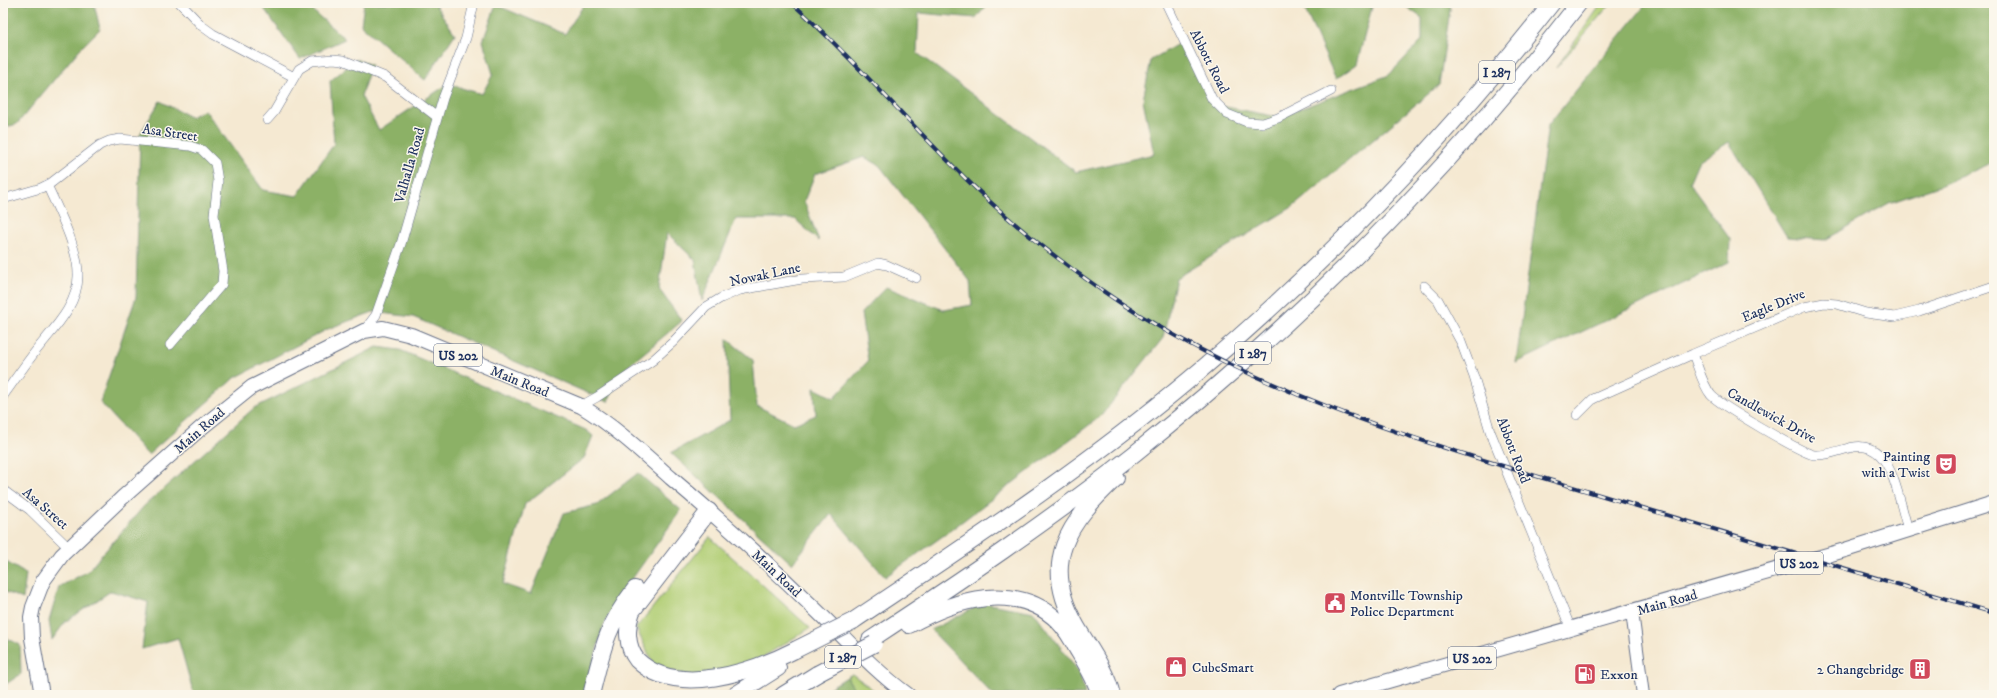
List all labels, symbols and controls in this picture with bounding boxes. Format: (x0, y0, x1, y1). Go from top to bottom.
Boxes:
street label: Abbott Road (1185, 26, 1233, 97)
road number: I 287 (1479, 61, 1515, 83)
street label: Asa Street (141, 120, 199, 146)
street label: Valhalla Road (390, 125, 429, 206)
street label: Nowak Lane (728, 259, 802, 291)
street label: Eagle Drive (1739, 285, 1808, 327)
road number: I 287 (1235, 342, 1271, 364)
road number: US 202 (434, 344, 482, 366)
street label: Main Road (488, 362, 552, 402)
street label: Candlewick Drive (1724, 384, 1819, 448)
street label: Main Road (170, 404, 229, 458)
street label: Abbott Road (1492, 415, 1534, 486)
place label: Painting with a Twist (1861, 448, 1931, 482)
theatre icon: Painting with a Twist (1933, 451, 1959, 477)
street label: Asa Street (18, 484, 73, 534)
street label: Main Road (748, 546, 805, 601)
road number: US 202 (1775, 552, 1823, 574)
street label: Main Road (1635, 586, 1699, 620)
place label: Montville Township Police Department (1350, 587, 1463, 621)
public building icon: Montville Township Police Department (1322, 590, 1348, 616)
road number: I 287 (825, 646, 861, 668)
road number: US 202 (1448, 647, 1496, 669)
shop icon: CubeSmart (1163, 654, 1189, 680)
building icon: 2 Changebridge (1907, 656, 1933, 682)
place label: CubeSmart (1192, 659, 1254, 677)
fuel station icon: Exxon (1572, 661, 1598, 687)
place label: 2 Changebridge (1817, 661, 1904, 679)
place label: Exxon (1600, 666, 1638, 684)

